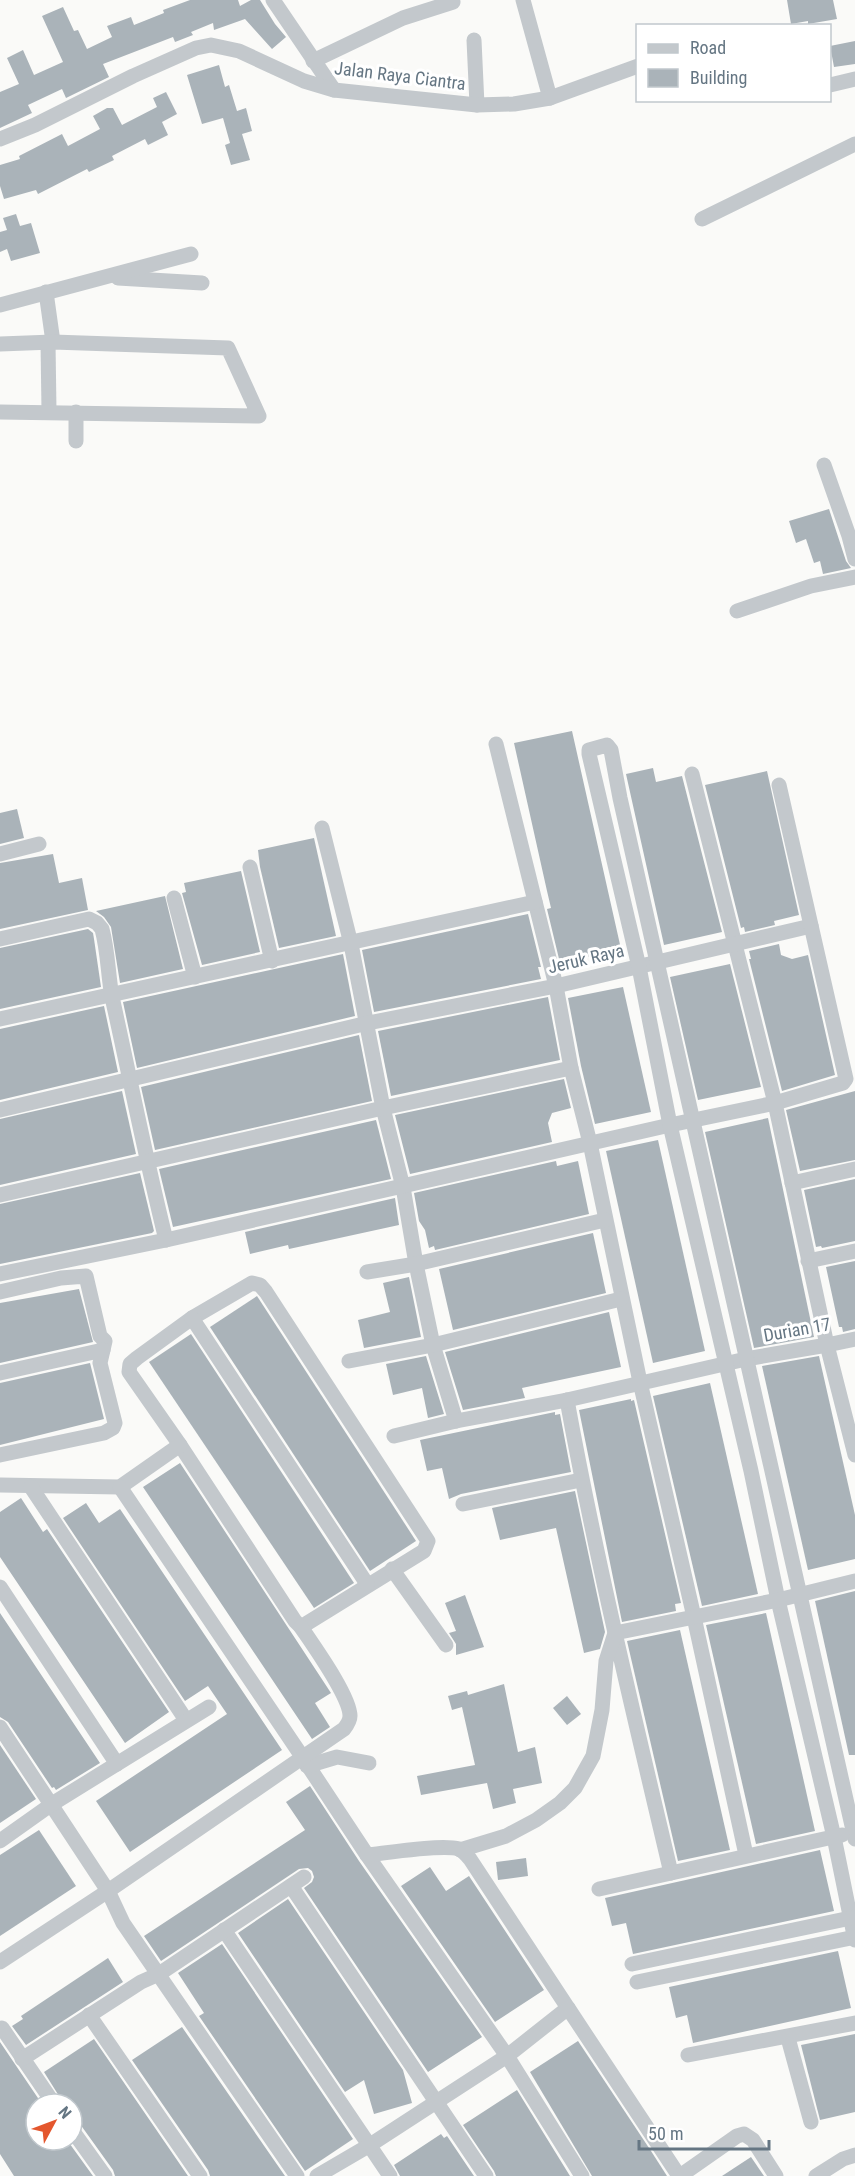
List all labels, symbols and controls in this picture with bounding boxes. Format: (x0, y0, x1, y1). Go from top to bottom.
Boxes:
legend (636, 24, 831, 102)
text: Road (690, 37, 726, 58)
street label: Jalan Raya Ciantra (333, 57, 467, 94)
text: Building (690, 67, 747, 88)
street label: Jeruk Raya (546, 940, 626, 977)
street label: Durian 17 (762, 1313, 832, 1346)
north arrow (24, 2092, 84, 2152)
text: N (55, 2103, 75, 2122)
scale bar (639, 2113, 770, 2151)
text: 50 m (648, 2123, 683, 2144)

